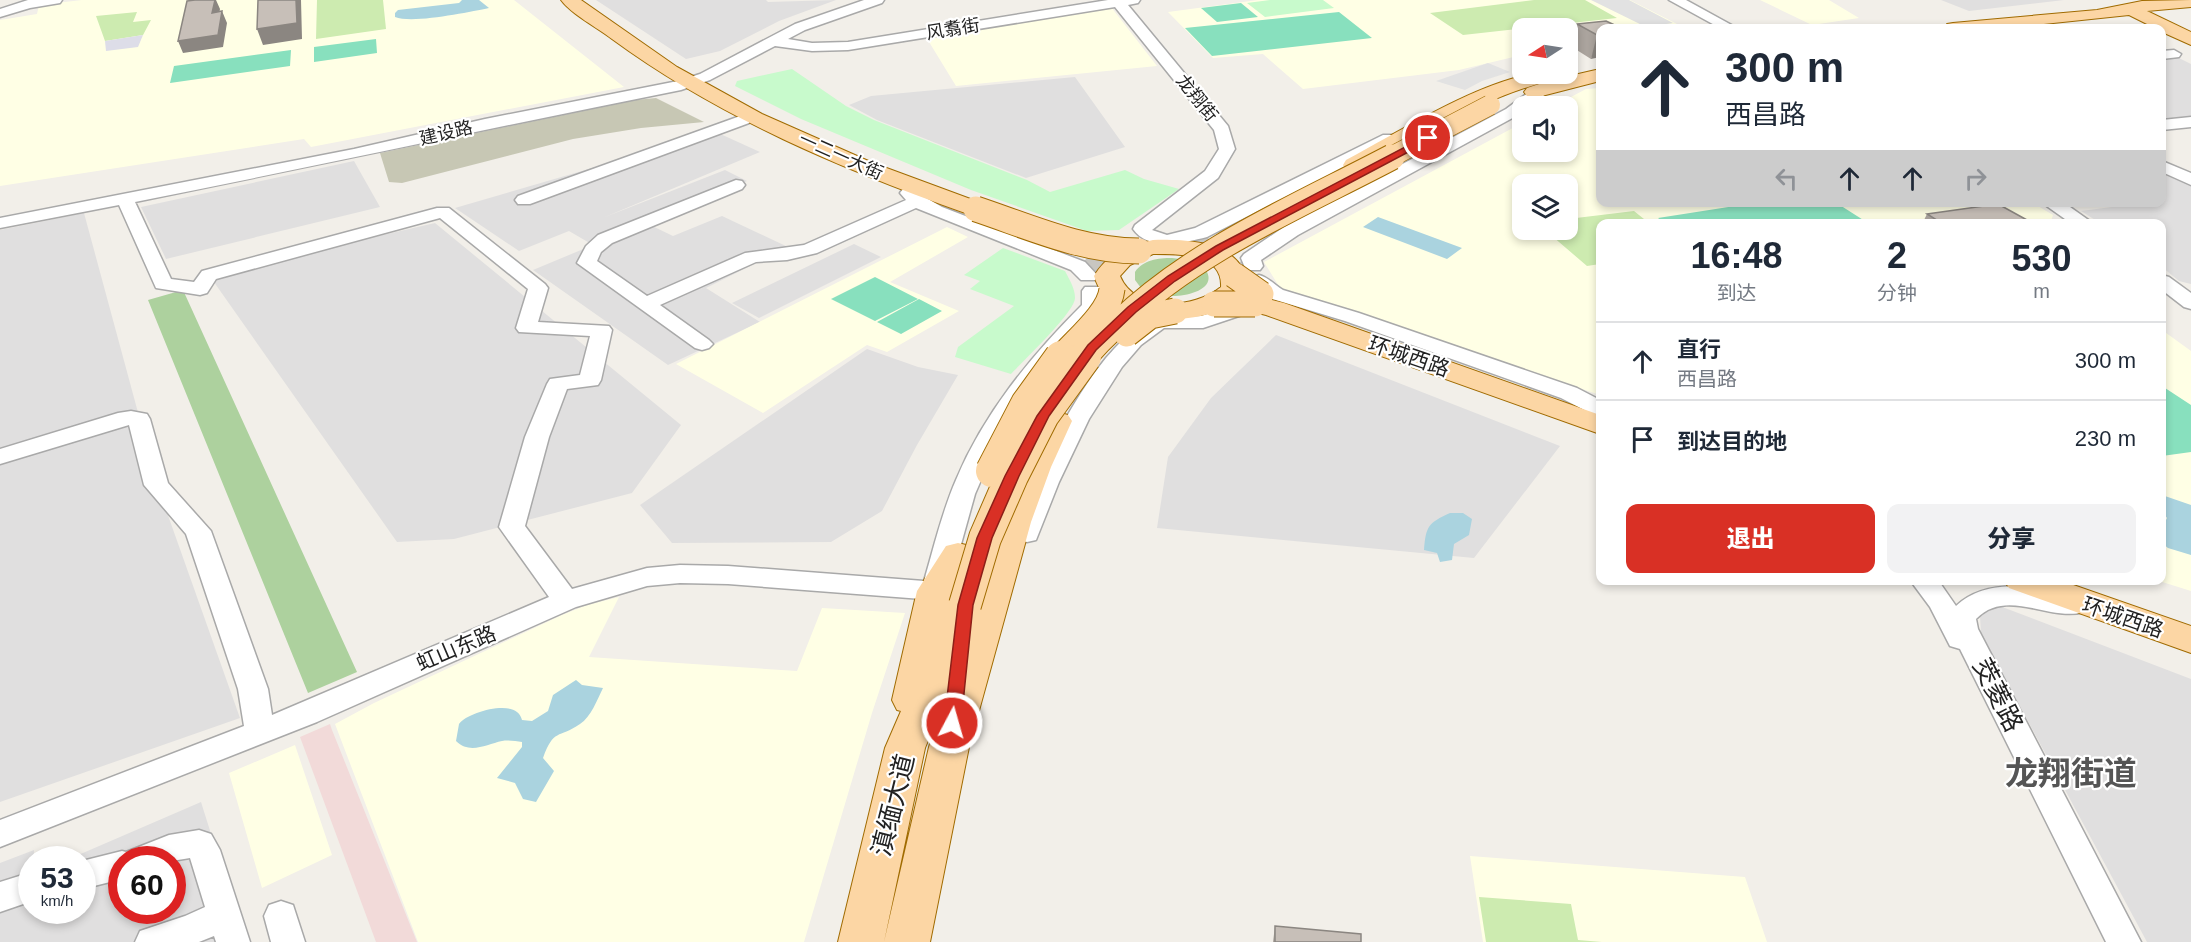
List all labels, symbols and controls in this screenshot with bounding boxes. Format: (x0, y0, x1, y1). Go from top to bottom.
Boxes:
street label: 风翥街 (925, 15, 981, 43)
north arrow (1512, 18, 1578, 84)
map controls (1512, 18, 1578, 240)
text: 300 m (1725, 44, 1844, 91)
icon: ahead (1626, 48, 1704, 126)
street label: 龙翔街 (1172, 71, 1222, 125)
button: sound (1512, 96, 1578, 162)
text: 西昌路 (1725, 100, 1806, 130)
pin (1402, 112, 1453, 163)
street label: 建设路 (417, 117, 475, 149)
icon: arrive (1411, 121, 1444, 154)
street label: 一二一大街 (796, 129, 886, 183)
icon: left (1770, 162, 1803, 195)
icon: ahead (1833, 162, 1866, 195)
icon: ahead (1896, 162, 1929, 195)
icon: right (1959, 162, 1992, 195)
button: layers (1512, 174, 1578, 240)
text: 16:48 (1690, 235, 1783, 276)
text: 2 (1887, 235, 1907, 276)
text: 530 (2011, 238, 2072, 279)
text: m (2033, 280, 2050, 302)
text: 到达 (1716, 282, 1756, 304)
text: 分钟 (1877, 282, 1917, 304)
street label: 环城西路 (1366, 331, 1452, 381)
text: 直行 (1677, 337, 1721, 362)
icon: ahead (1626, 345, 1659, 378)
text: 300 m (2075, 348, 2136, 373)
text: 西昌路 (1677, 368, 1737, 390)
icon: arrive (1626, 423, 1659, 456)
text: 230 m (2075, 426, 2136, 451)
text: 到达目的地 (1677, 429, 1787, 454)
button: 退出 (1626, 504, 1875, 573)
button: 分享 (1887, 504, 2136, 573)
street label: 环城西路 (2080, 592, 2166, 642)
street label: 虹山东路 (413, 621, 499, 675)
street label: 茭菱路 (1967, 653, 2029, 737)
position arrow (920, 691, 984, 755)
street label: 滇缅大道 (866, 751, 920, 859)
district label: 龙翔街道 (2005, 755, 2137, 792)
speed limit sign: 60 (108, 846, 186, 924)
text: 53 (40, 861, 74, 894)
text: km/h (41, 892, 73, 909)

